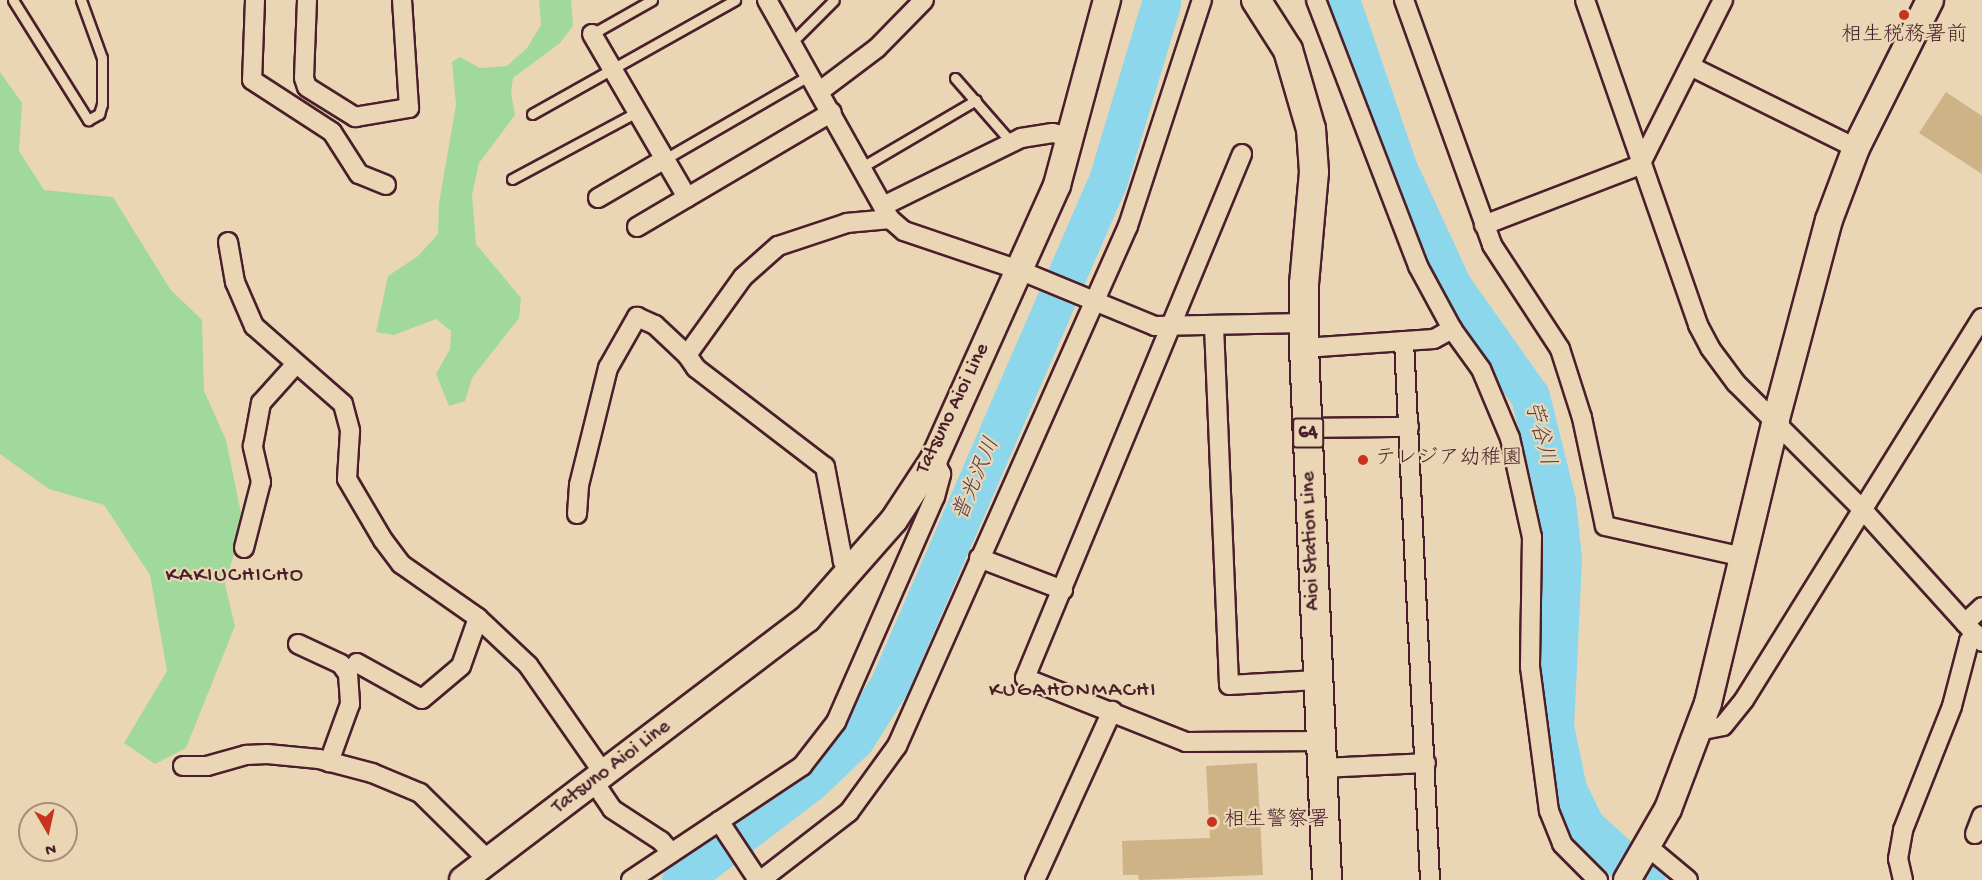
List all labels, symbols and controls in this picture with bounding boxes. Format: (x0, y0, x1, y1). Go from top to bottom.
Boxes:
marker: 相生税務署前 (1897, 8, 1911, 22)
place label: 相生税務署前 (1841, 24, 1967, 50)
street label: Tatsuno Aioi Line (912, 340, 996, 478)
water label: 苧谷川 (1517, 399, 1559, 469)
road number: 64 (1292, 416, 1324, 450)
water label: 普光沢川 (949, 434, 1007, 526)
place label: テレジア幼稚園 (1375, 447, 1522, 473)
marker: テレジア幼稚園 (1356, 453, 1370, 467)
street label: Aioi Station Line (1297, 471, 1327, 611)
district label: KAKIUCHICHO (165, 564, 305, 590)
district label: KUGAHONMACHI (989, 679, 1157, 705)
street label: Tatsuno Aioi Line (548, 715, 676, 821)
north arrow (18, 802, 78, 862)
place label: 相生警察署 (1224, 809, 1329, 835)
marker: 相生警察署 (1205, 815, 1219, 829)
text: N (44, 838, 57, 858)

